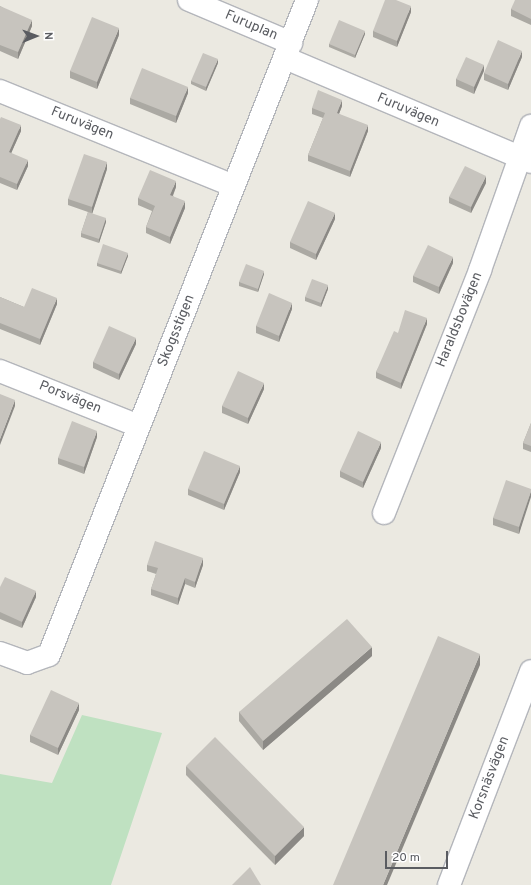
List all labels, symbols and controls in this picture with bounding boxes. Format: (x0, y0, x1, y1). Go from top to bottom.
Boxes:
street label: Furuplan (222, 7, 280, 45)
north arrow (16, 16, 56, 56)
text: N (41, 32, 55, 40)
street label: Furuvägen (374, 90, 442, 132)
street label: Furuvägen (48, 104, 116, 144)
street label: Haraldsbovägen (433, 270, 487, 370)
street label: Skogsstigen (155, 293, 199, 369)
street label: Porsvägen (36, 378, 104, 418)
street label: Korsnäsvägen (466, 734, 514, 822)
scale bar (387, 843, 450, 869)
text: 20 m (392, 850, 420, 866)

